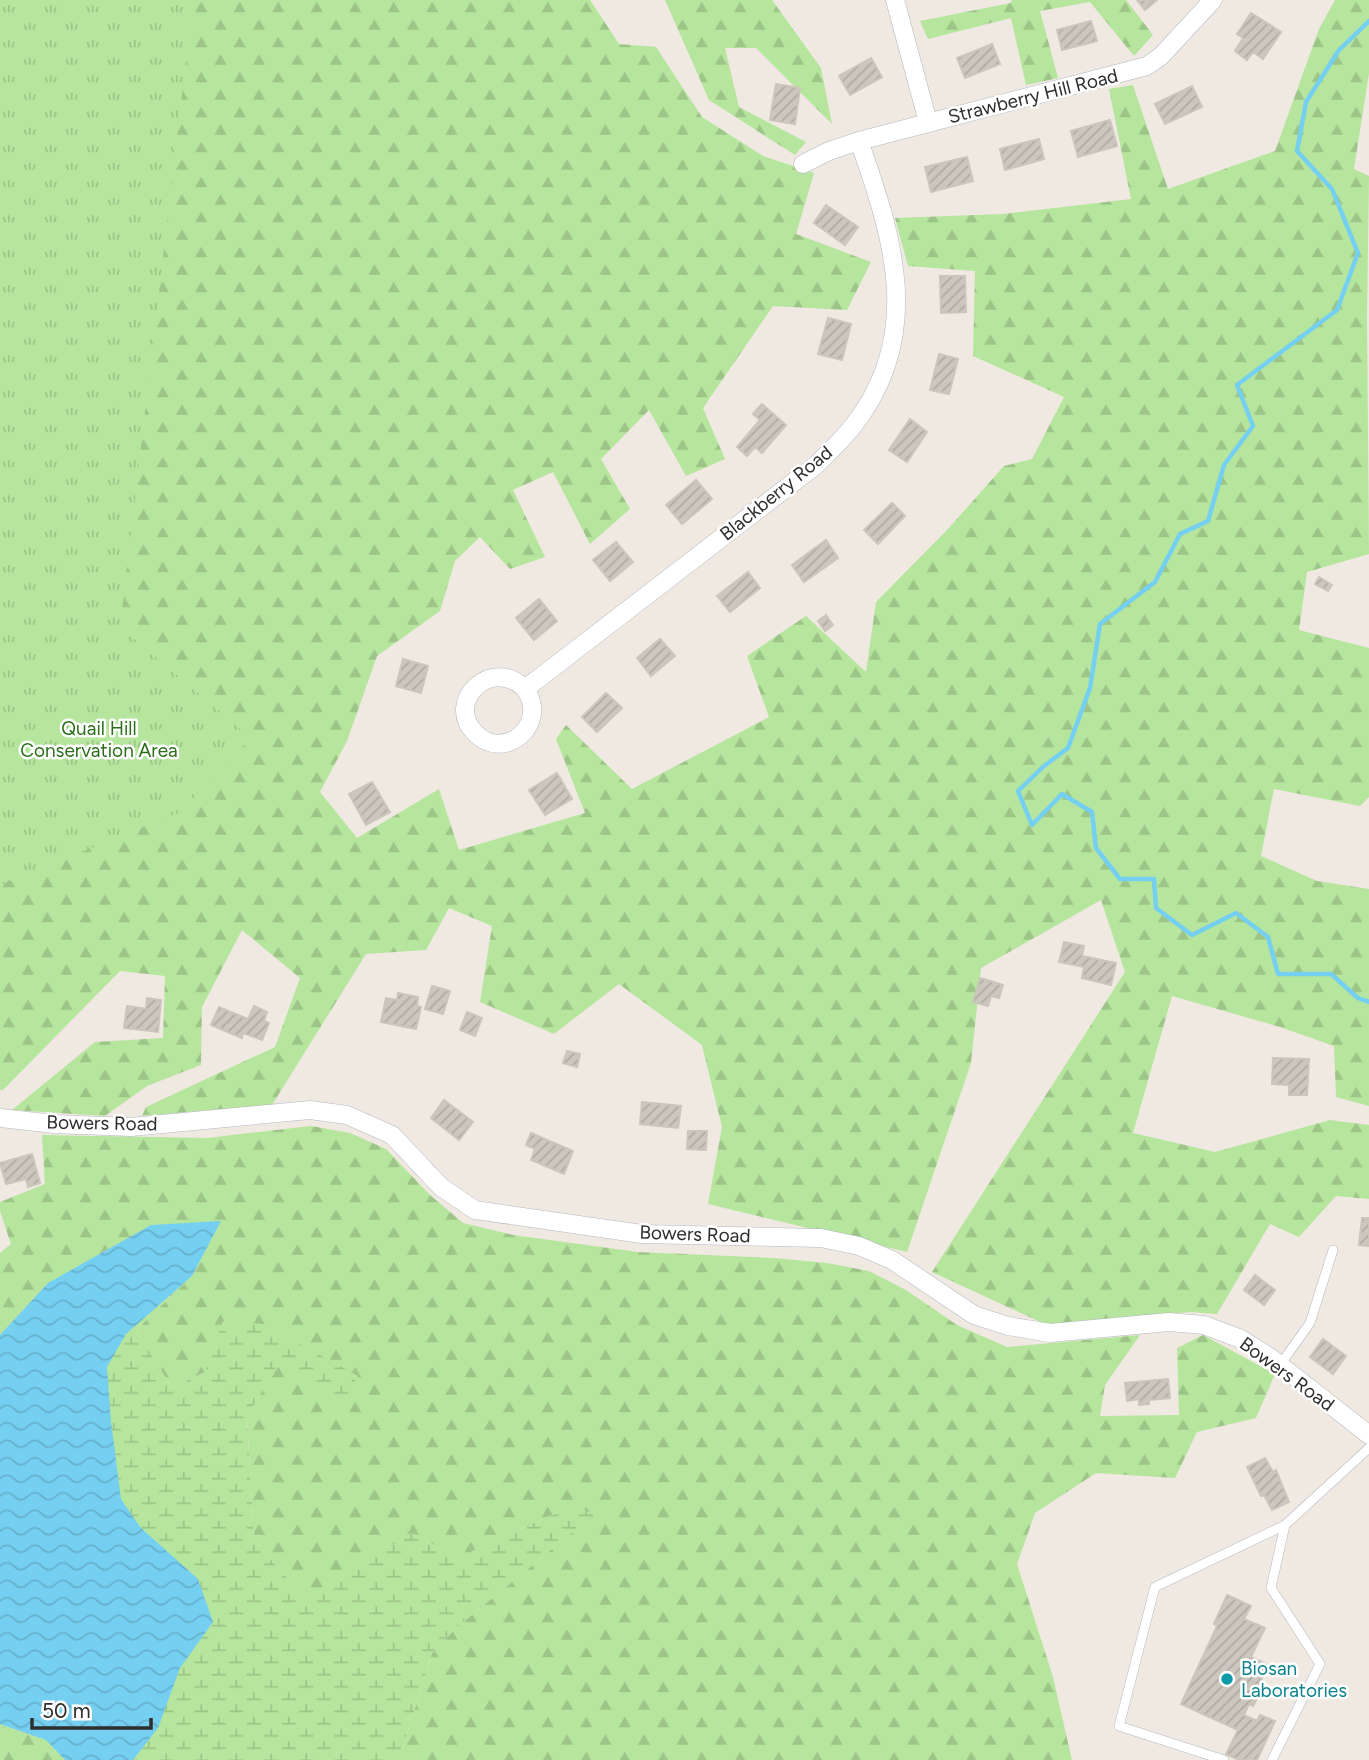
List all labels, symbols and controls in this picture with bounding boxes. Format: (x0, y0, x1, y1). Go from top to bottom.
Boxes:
street label: Strawberry Hill Road (946, 64, 1120, 128)
street label: Blackberry Road (715, 441, 837, 545)
park label: Quail Hill Conservation Area (20, 717, 178, 762)
street label: Bowers Road (46, 1111, 158, 1135)
street label: Bowers Road (639, 1221, 751, 1247)
street label: Bowers Road (1235, 1332, 1339, 1416)
place label: Biosan Laboratories (1241, 1657, 1347, 1702)
marker: Biosan Laboratories (1219, 1671, 1235, 1687)
scale bar (32, 1686, 150, 1730)
text: 50 m (42, 1698, 91, 1723)

